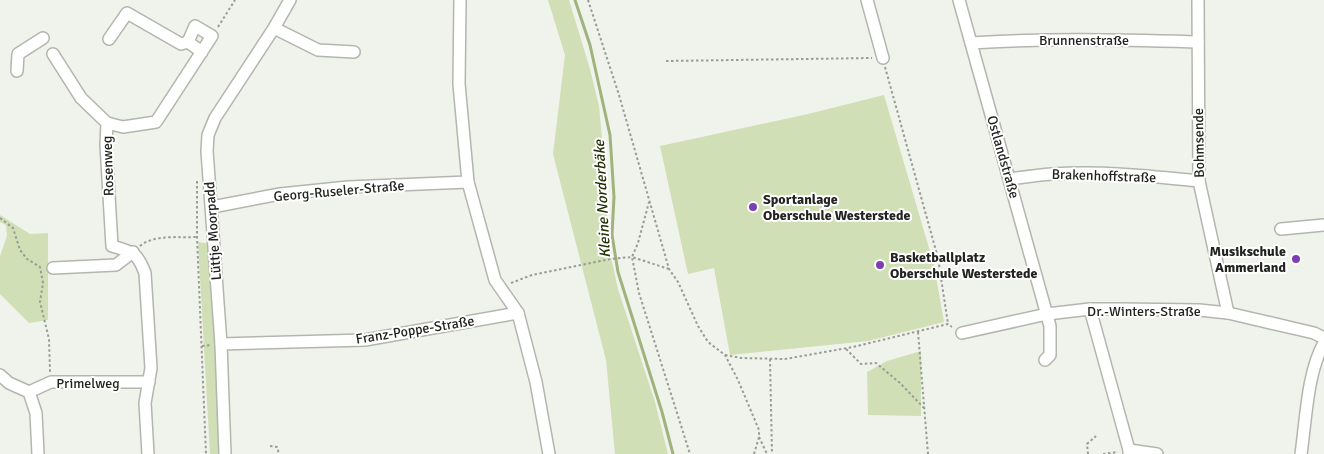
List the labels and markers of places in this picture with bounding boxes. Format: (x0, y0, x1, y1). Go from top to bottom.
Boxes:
place label: Sportanlage Oberschule Westerstede (763, 191, 910, 224)
marker: Sportanlage Oberschule Westerstede (747, 201, 759, 213)
place label: Musikschule Ammerland (1210, 243, 1286, 276)
place label: Basketballplatz Oberschule Westerstede (890, 249, 1037, 282)
marker: Musikschule Ammerland (1290, 253, 1302, 265)
marker: Basketballplatz Oberschule Westerstede (874, 259, 886, 271)

